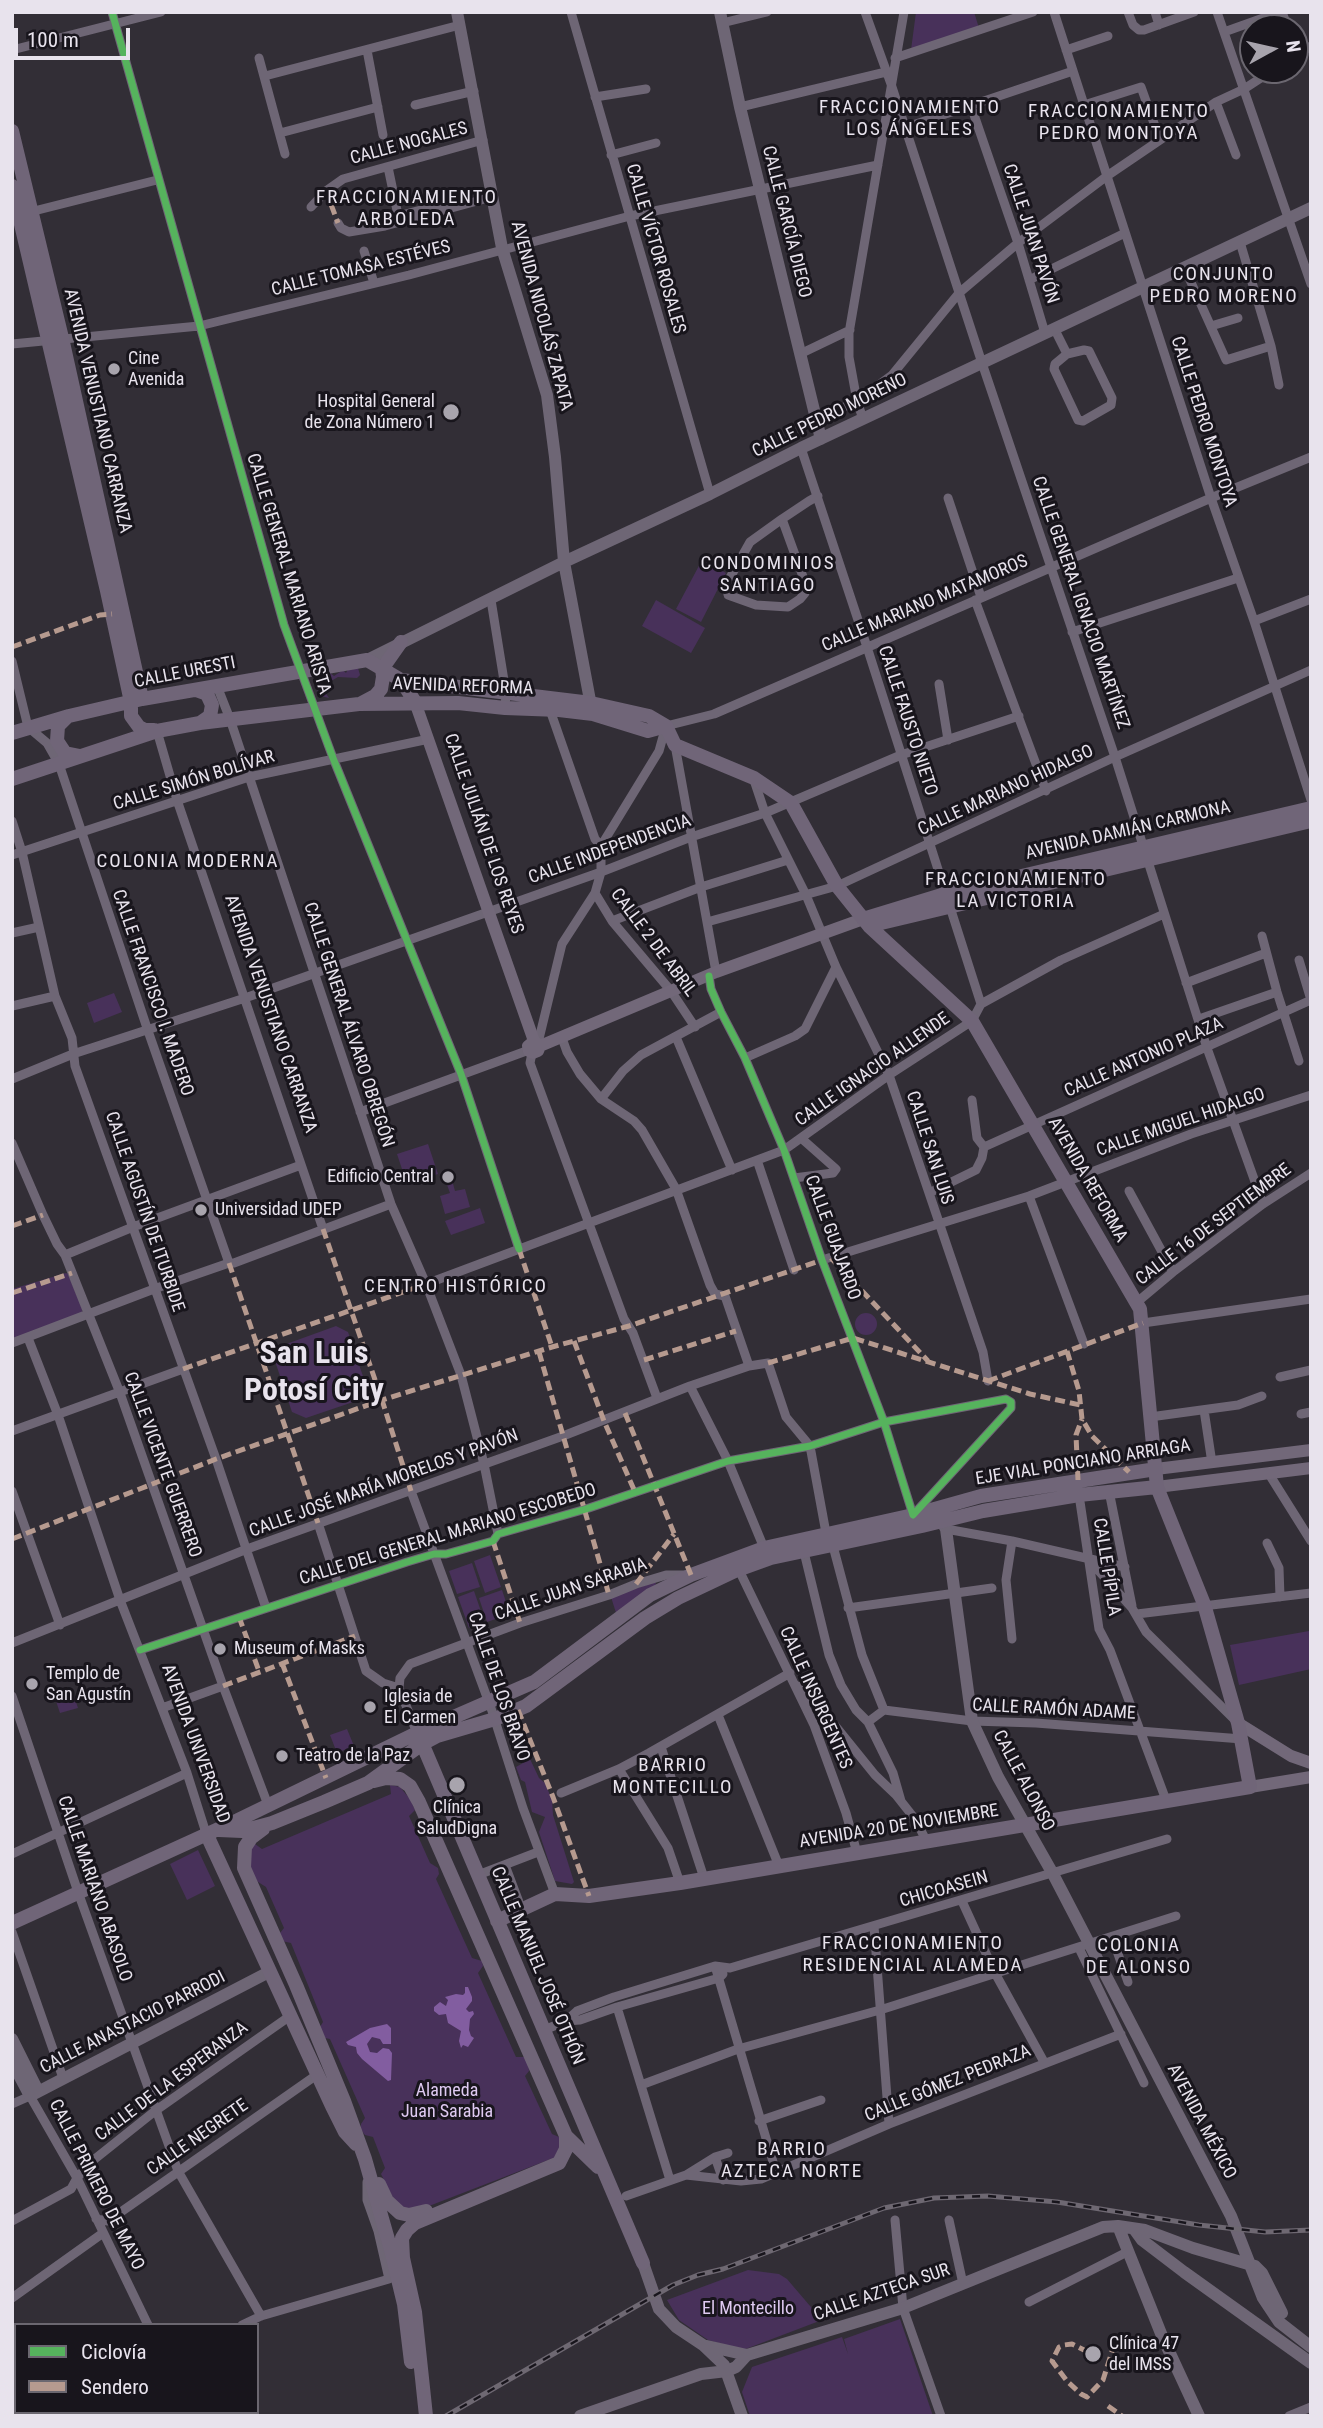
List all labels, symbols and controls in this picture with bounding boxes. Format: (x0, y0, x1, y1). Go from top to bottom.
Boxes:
scale bar (18, 14, 133, 58)
north arrow (1239, 14, 1309, 84)
text: 100 m (27, 28, 79, 52)
text: N (1281, 39, 1306, 54)
district label: FRACCIONAMIENTO LOS ÁNGELES (821, 97, 999, 141)
district label: FRACCIONAMIENTO PEDRO MONTOYA (1030, 101, 1208, 145)
street label: CALLE NOGALES (348, 118, 470, 170)
street label: CALLE GARCÍA DIEGO (757, 144, 815, 300)
street label: CALLE VÍCTOR ROSALES (620, 161, 690, 337)
street label: CALLE JUAN PAVÓN (997, 162, 1063, 306)
district label: FRACCIONAMIENTO ARBOLEDA (318, 187, 496, 231)
street label: AVENIDA NICOLÁS ZAPATA (505, 219, 577, 413)
street label: CALLE TOMASA ESTÉVES (269, 236, 453, 302)
district label: CONJUNTO PEDRO MORENO (1151, 264, 1297, 308)
street label: AVENIDA VENUSTIANO CARRANZA (58, 287, 136, 535)
street label: CALLE PEDRO MONTOYA (1165, 334, 1241, 510)
place label: Cine Avenida (128, 348, 184, 390)
marker: Cine Avenida (106, 361, 122, 377)
street label: CALLE PEDRO MORENO (749, 369, 911, 463)
place label: Hospital General de Zona Número 1 (305, 391, 435, 434)
marker: Hospital General de Zona Número 1 (441, 402, 461, 422)
street label: CALLE GENERAL MARIANO ARISTA (241, 451, 335, 697)
street label: CALLE GENERAL IGNACIO MARTÍNEZ (1027, 474, 1133, 732)
street label: CALLE MARIANO MATAMOROS (819, 551, 1031, 657)
district label: CONDOMINIOS SANTIAGO (702, 553, 834, 597)
street label: CALLE FAUSTO NIETO (873, 643, 941, 799)
street label: CALLE URESTI (133, 653, 237, 693)
street label: AVENIDA REFORMA (392, 674, 534, 700)
street label: CALLE JULIÁN DE LOS REYES (439, 731, 527, 937)
street label: CALLE MARIANO HIDALGO (915, 741, 1097, 841)
street label: CALLE SIMÓN BOLÍVAR (111, 746, 277, 816)
street label: AVENIDA DAMIÁN CARMONA (1023, 797, 1233, 865)
street label: CALLE INDEPENDENCIA (526, 811, 694, 889)
district label: COLONIA MODERNA (98, 851, 278, 873)
district label: FRACCIONAMIENTO LA VICTORIA (927, 869, 1105, 913)
street label: CALLE 2 DE ABRIL (605, 885, 701, 1001)
street label: CALLE FRANCISCO I. MADERO (106, 887, 198, 1099)
street label: AVENIDA VENUSTIANO CARRANZA (219, 892, 321, 1136)
street label: CALLE GENERAL ÁLVARO OBREGÓN (298, 900, 398, 1150)
street label: CALLE IGNACIO ALLENDE (791, 1008, 955, 1132)
street label: CALLE ANTONIO PLAZA (1061, 1013, 1227, 1103)
street label: CALLE MIGUEL HIDALGO (1094, 1084, 1268, 1162)
street label: CALLE SAN LUIS (901, 1089, 957, 1207)
street label: CALLE AGUSTÍN DE ITURBIDE (100, 1109, 188, 1315)
street label: AVENIDA REFORMA (1043, 1114, 1131, 1246)
street label: CALLE 16 DE SEPTIEMBRE (1132, 1159, 1296, 1291)
place label: Edificio Central (327, 1166, 434, 1188)
marker: Edificio Central (440, 1169, 456, 1185)
street label: CALLE GUAJARDO (799, 1173, 865, 1303)
place label: Universidad UDEP (215, 1199, 342, 1221)
marker: Universidad UDEP (193, 1202, 209, 1218)
district label: CENTRO HISTÓRICO (366, 1276, 546, 1298)
district label: San Luis Potosí City (244, 1336, 384, 1411)
street label: CALLE VICENTE GUERRERO (118, 1369, 206, 1561)
street label: CALLE JOSÉ MARÍA MORELOS Y PAVÓN (247, 1425, 521, 1543)
street label: EJE VIAL PONCIANO ARRIAGA (974, 1435, 1192, 1491)
street label: CALLE DEL GENERAL MARIANO ESCOBEDO (297, 1479, 599, 1591)
street label: CALLE PÍPILA (1088, 1516, 1124, 1618)
street label: CALLE JUAN SARABIA (492, 1554, 650, 1626)
street label: CALLE DE LOS BRAVO (462, 1610, 534, 1764)
street label: CALLE INSURGENTES (774, 1623, 856, 1773)
place label: Museum of Masks (234, 1638, 365, 1660)
marker: Museum of Masks (212, 1641, 228, 1657)
street label: AVENIDA UNIVERSIDAD (156, 1661, 234, 1827)
place label: Templo de San Agustín (46, 1663, 131, 1706)
marker: Templo de San Agustín (24, 1676, 40, 1692)
place label: Iglesia de El Carmen (384, 1686, 456, 1728)
street label: CALLE RAMÓN ADAME (972, 1695, 1136, 1725)
marker: Iglesia de El Carmen (362, 1699, 378, 1715)
street label: CALLE ALONSO (987, 1727, 1059, 1835)
place label: Teatro de la Paz (296, 1745, 410, 1767)
marker: Teatro de la Paz (274, 1748, 290, 1764)
district label: BARRIO MONTECILLO (614, 1755, 732, 1799)
marker: Clínica SaludDigna (447, 1775, 467, 1795)
street label: CALLE MARIANO ABASOLO (52, 1793, 136, 1985)
place label: Clínica SaludDigna (417, 1797, 497, 1840)
street label: AVENIDA 20 DE NOVIEMBRE (798, 1801, 1000, 1853)
street label: CALLE MANUEL JOSÉ OTHÓN (485, 1864, 589, 2068)
street label: CHICOASEIN (897, 1867, 991, 1913)
district label: FRACCIONAMIENTO RESIDENCIAL ALAMEDA (805, 1933, 1021, 1977)
district label: COLONIA DE ALONSO (1087, 1935, 1191, 1979)
street label: CALLE ANASTACIO PARRODI (37, 1967, 229, 2079)
street label: CALLE DE LA ESPERANZA (91, 2018, 253, 2146)
street label: CALLE GÓMEZ PEDRAZA (862, 2041, 1034, 2127)
street label: AVENIDA MÉXICO (1162, 2061, 1240, 2183)
park label: Alameda Juan Sarabia (401, 2080, 493, 2122)
street label: CALLE NEGRETE (143, 2095, 253, 2181)
street label: CALLE PRIMERO DE MAYO (44, 2096, 148, 2274)
district label: BARRIO AZTECA NORTE (722, 2139, 862, 2183)
street label: CALLE AZTECA SUR (811, 2260, 953, 2326)
park label: El Montecillo (702, 2298, 794, 2320)
legend (14, 2323, 259, 2414)
place label: Clínica 47 del IMSS (1109, 2333, 1179, 2376)
text: Ciclovía (81, 2340, 147, 2364)
marker: Clínica 47 del IMSS (1083, 2344, 1103, 2364)
text: Sendero (81, 2375, 149, 2399)

